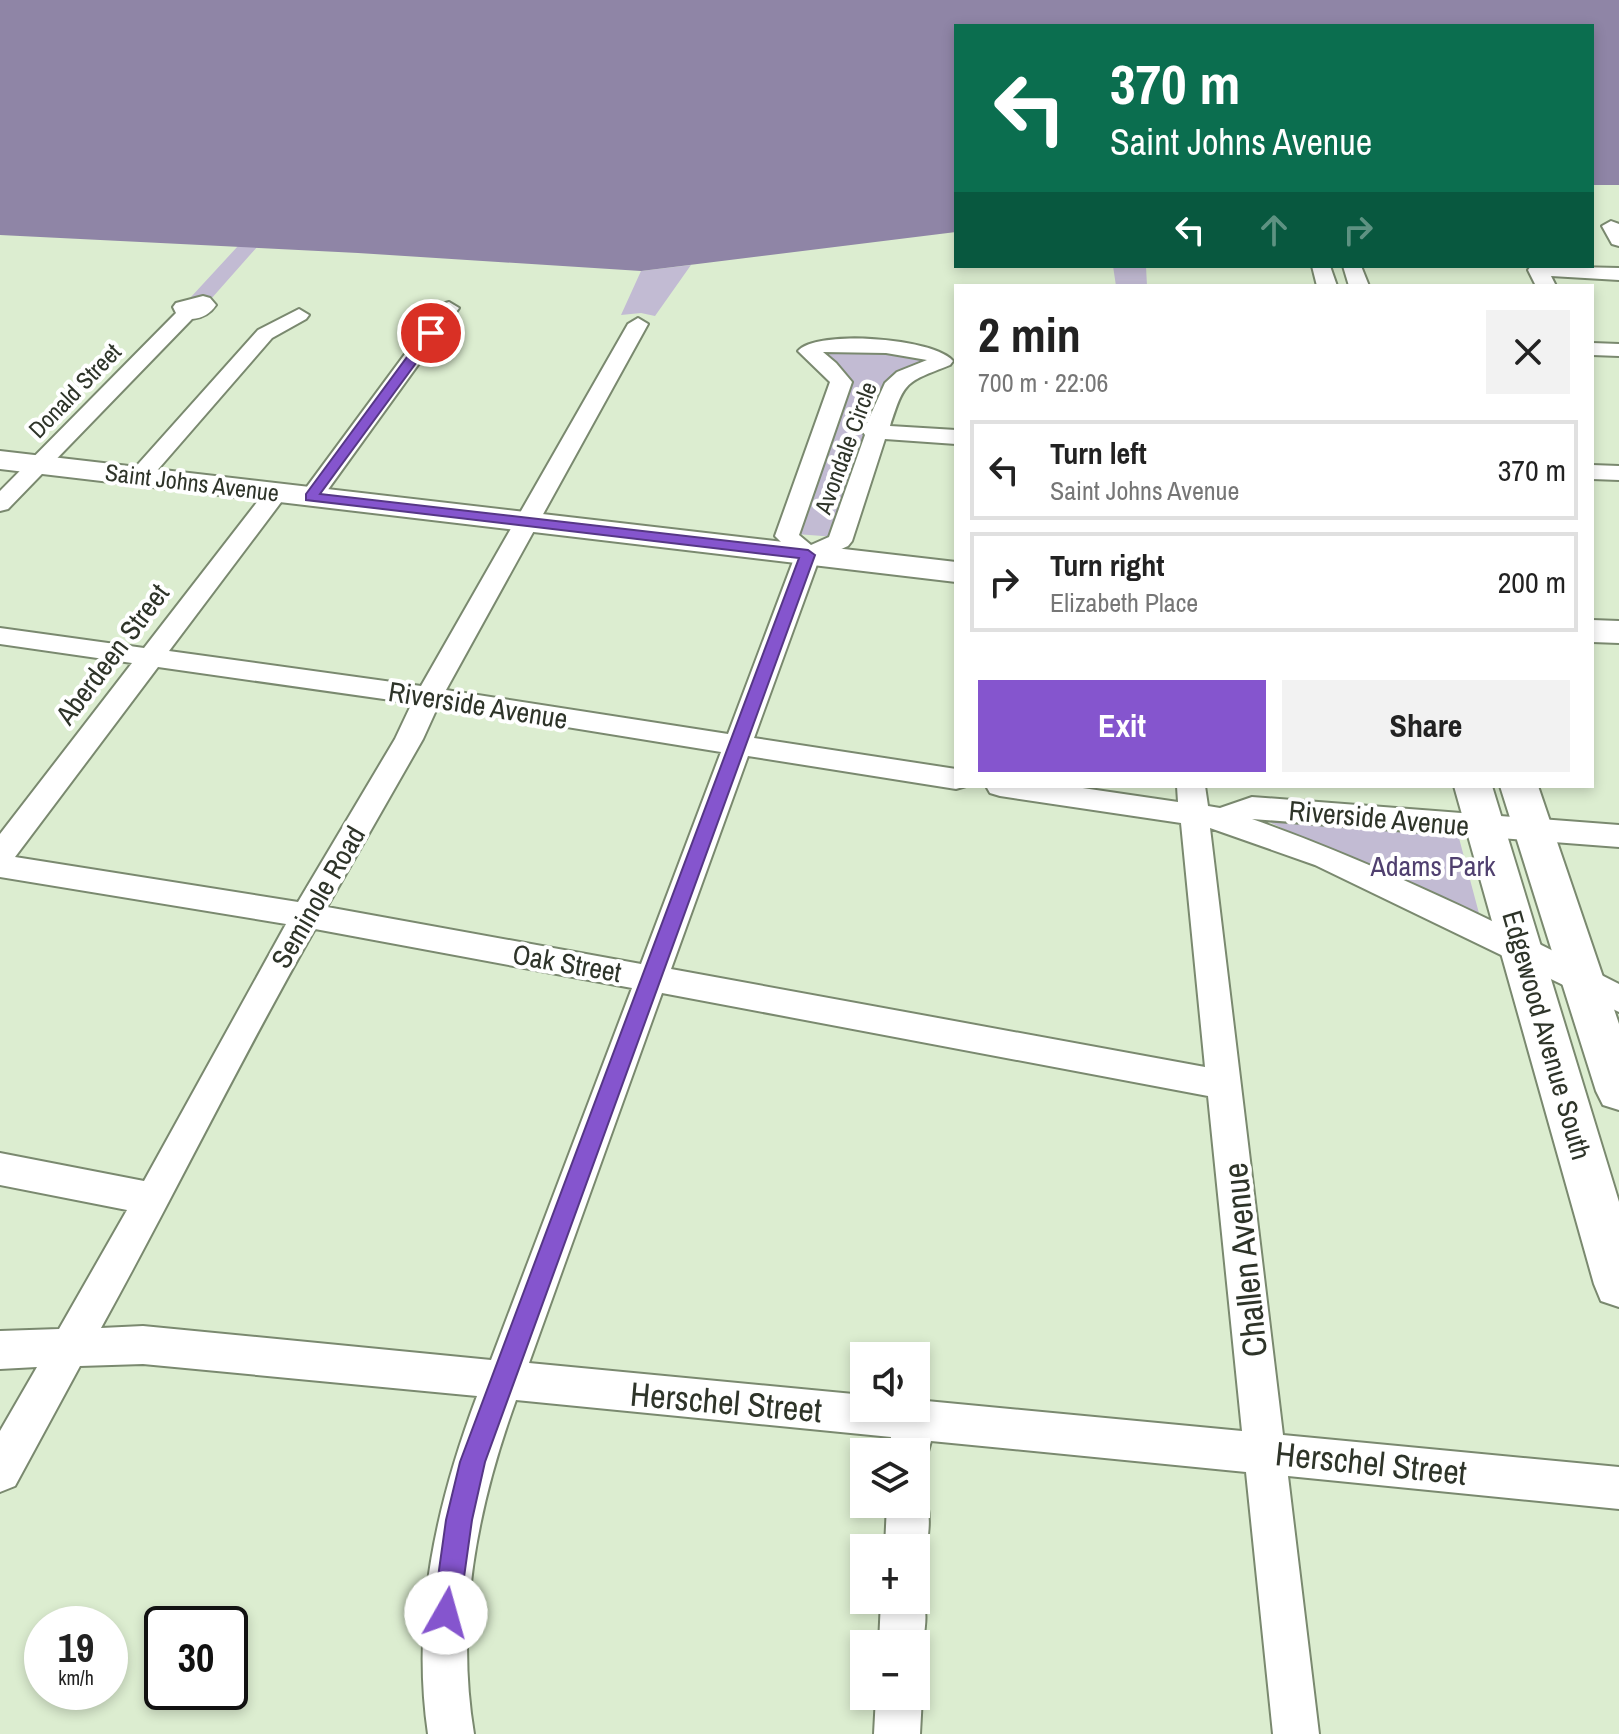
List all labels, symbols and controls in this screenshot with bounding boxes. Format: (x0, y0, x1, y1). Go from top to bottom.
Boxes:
text: 370 m (1110, 46, 1240, 121)
icon: left (978, 56, 1082, 160)
text: Saint Johns Avenue (1110, 118, 1372, 166)
icon: left (1168, 208, 1212, 252)
icon: ahead (1252, 208, 1296, 252)
icon: right (1336, 208, 1380, 252)
pin (397, 299, 465, 367)
text: 2 min (978, 302, 1081, 367)
button: close (1486, 310, 1570, 394)
icon: arrive (409, 311, 453, 355)
street label: Donald Street (21, 336, 128, 445)
text: 700 m · 22:06 (978, 365, 1108, 400)
street label: Avondale Circle (806, 377, 884, 519)
text: Turn left (1050, 433, 1147, 473)
icon: left (982, 448, 1026, 492)
text: 370 m (1498, 450, 1566, 490)
street label: Saint Johns Avenue (103, 455, 281, 509)
text: Saint Johns Avenue (1050, 473, 1239, 508)
text: Turn right (1050, 545, 1164, 585)
icon: right (982, 560, 1026, 604)
text: 200 m (1498, 562, 1566, 602)
street label: Aberdeen Street (46, 576, 177, 733)
text: Elizabeth Place (1050, 585, 1198, 620)
street label: Riverside Avenue (386, 672, 570, 738)
button: Exit (978, 680, 1266, 772)
button: Share (1282, 680, 1570, 772)
street label: Riverside Avenue (1287, 791, 1471, 845)
street label: Seminole Road (262, 819, 374, 975)
park label: Adams Park (1369, 847, 1496, 885)
street label: Edgewood Avenue South (1493, 906, 1601, 1164)
street label: Oak Street (510, 935, 624, 991)
street label: Challen Avenue (1212, 1161, 1278, 1359)
map controls (850, 1342, 930, 1710)
button: sound (850, 1342, 930, 1422)
street label: Herschel Street (628, 1371, 824, 1433)
street label: Herschel Street (1273, 1430, 1469, 1496)
button: layers (850, 1438, 930, 1518)
button: + (850, 1534, 930, 1614)
position arrow (404, 1571, 488, 1655)
speed limit sign: 30 (144, 1606, 248, 1710)
text: 19 (58, 1621, 94, 1674)
button: − (850, 1630, 930, 1710)
text: km/h (58, 1664, 94, 1691)

